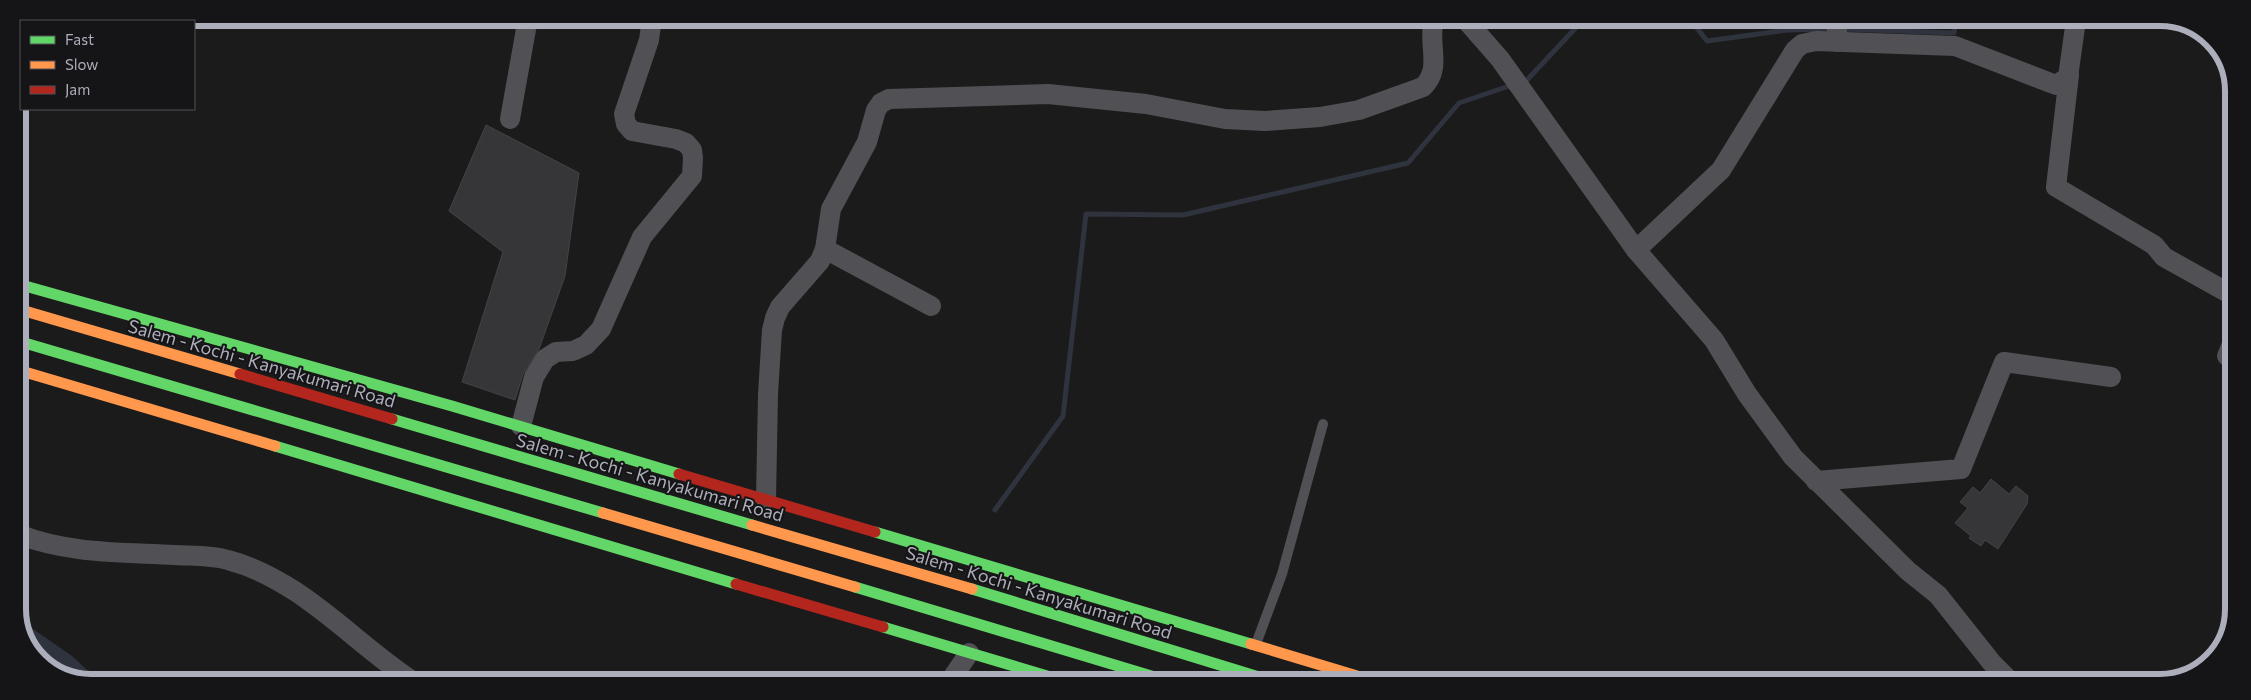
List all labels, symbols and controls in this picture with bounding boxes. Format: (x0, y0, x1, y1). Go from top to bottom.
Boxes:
legend (20, 20, 195, 110)
text: Fast (65, 30, 94, 48)
text: Slow (65, 55, 98, 73)
text: Jam (65, 80, 90, 98)
street label: Salem - Kochi - Kanyakumari Road (126, 314, 398, 412)
street label: Salem - Kochi - Kanyakumari Road (514, 428, 786, 526)
street label: Salem - Kochi - Kanyakumari Road (903, 541, 1175, 643)

